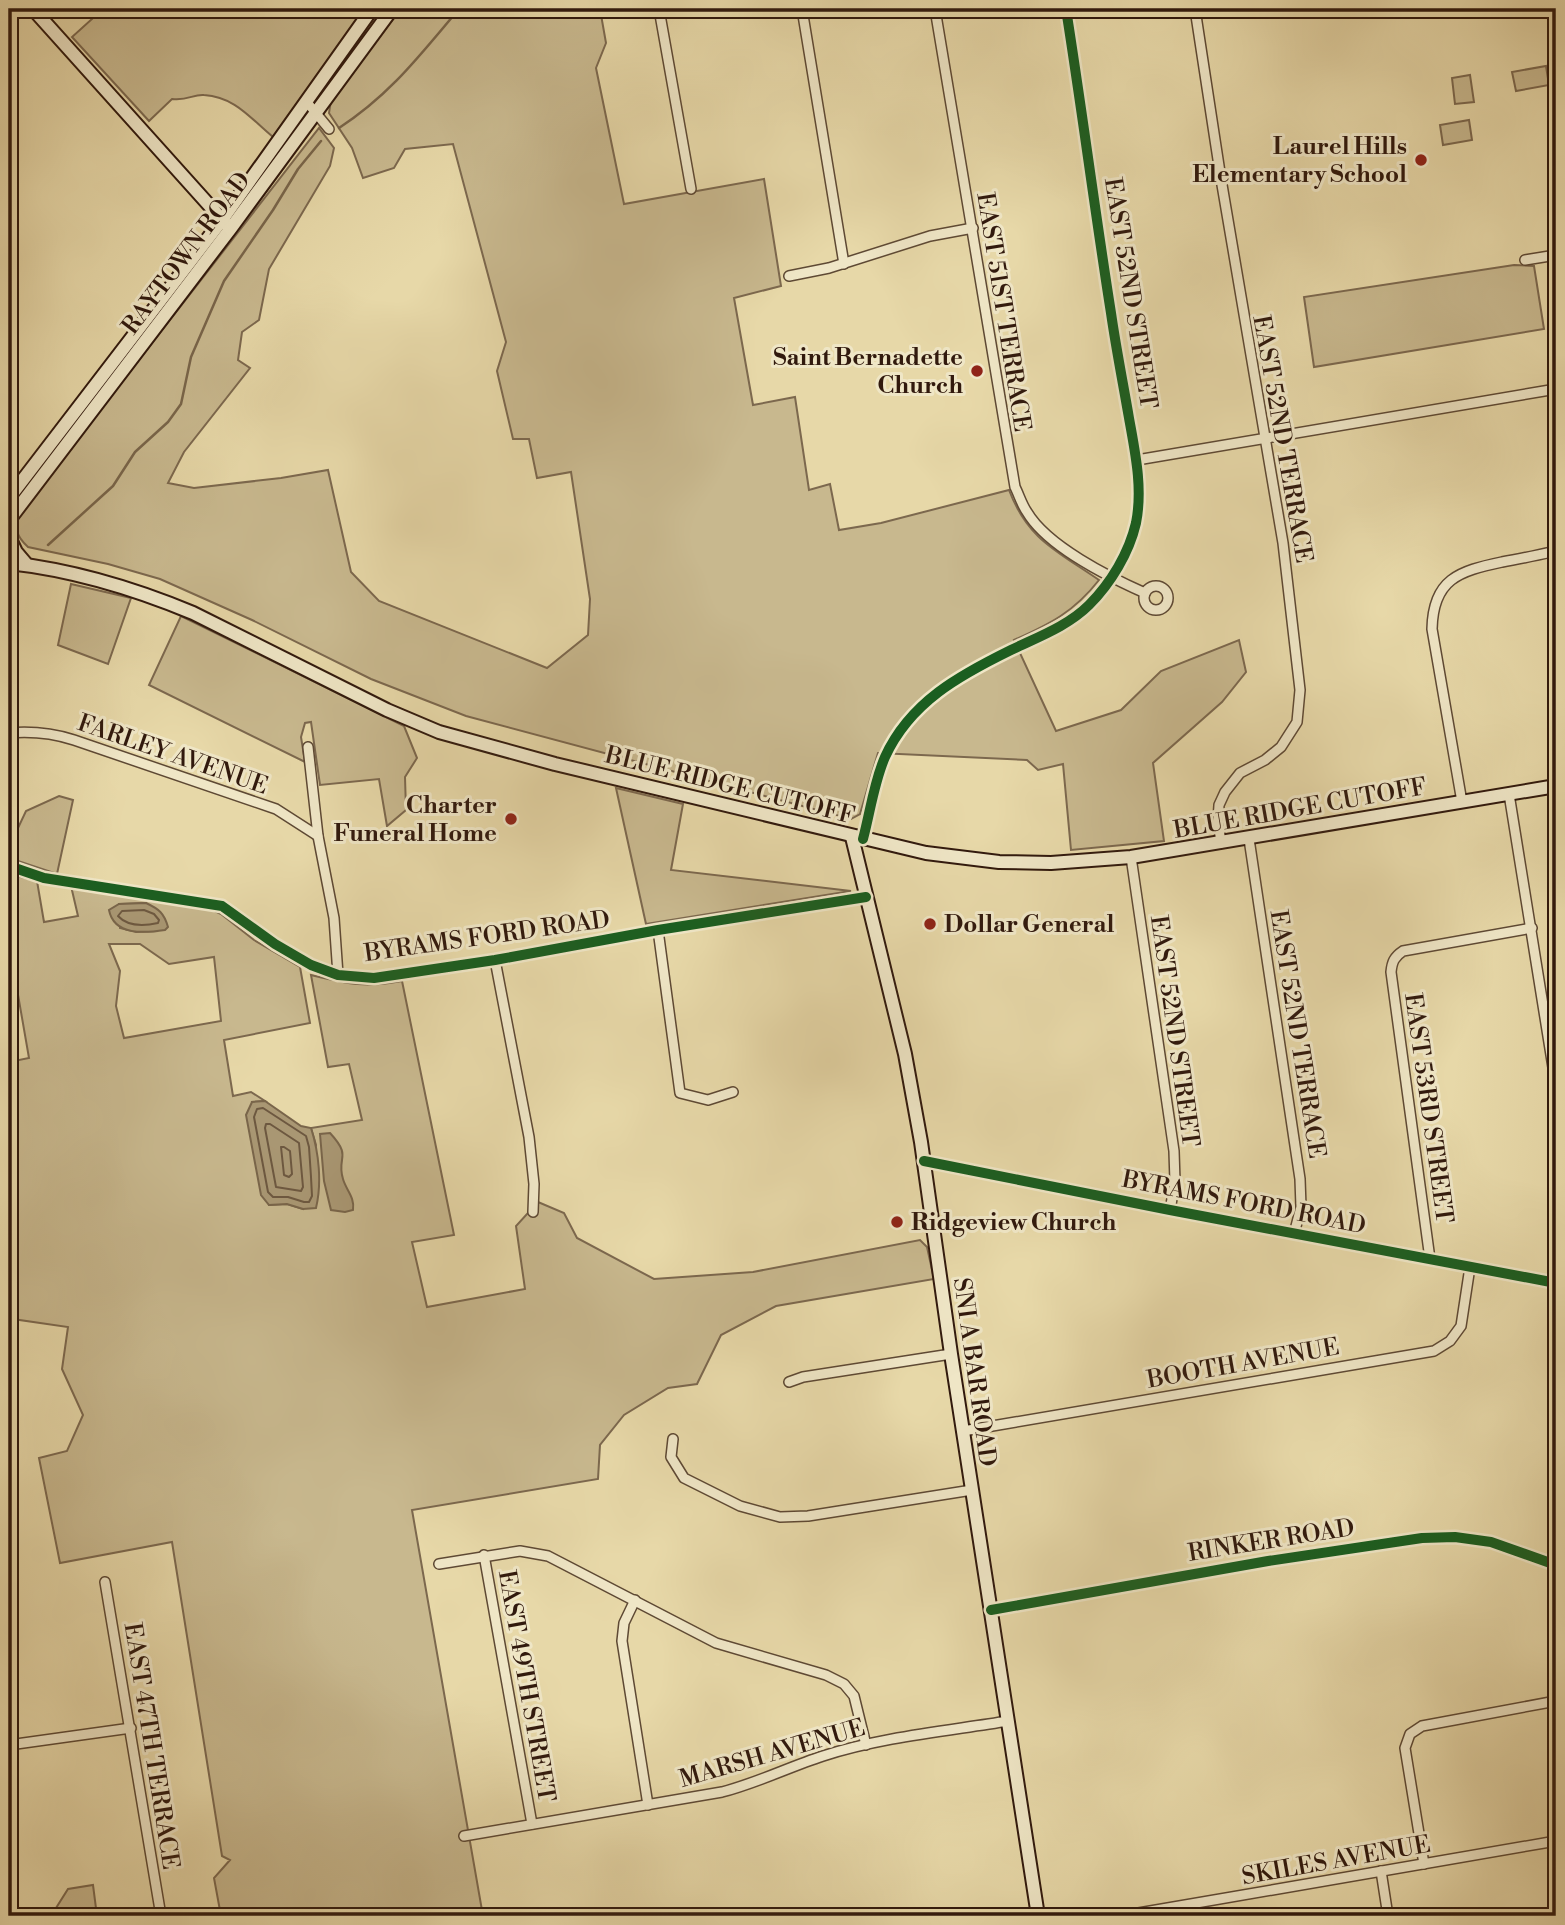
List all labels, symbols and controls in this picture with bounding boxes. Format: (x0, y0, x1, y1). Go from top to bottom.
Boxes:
place label: Laurel Hills Elementary School (1192, 132, 1407, 190)
marker: Laurel Hills Elementary School (1413, 152, 1429, 168)
street label: RAYTOWN ROAD (116, 166, 258, 341)
street label: EAST 52ND STREET (1097, 175, 1163, 411)
street label: EAST 51ST TERRACE (969, 190, 1037, 434)
street label: EAST 52ND TERRACE (1245, 313, 1319, 566)
place label: Saint Bernadette Church (773, 343, 963, 401)
marker: Saint Bernadette Church (969, 363, 985, 379)
street label: FARLEY AVENUE (73, 708, 272, 802)
street label: BLUE RIDGE CUTOFF (601, 740, 858, 832)
street label: BLUE RIDGE CUTOFF (1170, 772, 1429, 846)
place label: Charter Funeral Home (333, 791, 497, 849)
marker: Charter Funeral Home (503, 811, 519, 827)
street label: BYRAMS FORD ROAD (361, 905, 612, 969)
street label: EAST 52ND TERRACE (1263, 908, 1331, 1161)
place label: Dollar General (944, 910, 1114, 940)
street label: EAST 52ND STREET (1143, 913, 1205, 1149)
marker: Dollar General (922, 916, 938, 932)
street label: EAST 53RD STREET (1397, 991, 1459, 1225)
street label: BYRAMS FORD ROAD (1118, 1164, 1368, 1241)
place label: Ridgeview Church (911, 1208, 1117, 1238)
marker: Ridgeview Church (889, 1214, 905, 1230)
street label: SNI A BAR ROAD (946, 1276, 1002, 1468)
street label: BOOTH AVENUE (1144, 1332, 1342, 1396)
street label: RINKER ROAD (1186, 1513, 1357, 1569)
street label: EAST 49TH STREET (491, 1568, 561, 1805)
street label: EAST 47TH TERRACE (117, 1621, 185, 1872)
street label: MARSH AVENUE (676, 1713, 869, 1795)
street label: SKILES AVENUE (1239, 1830, 1433, 1892)

